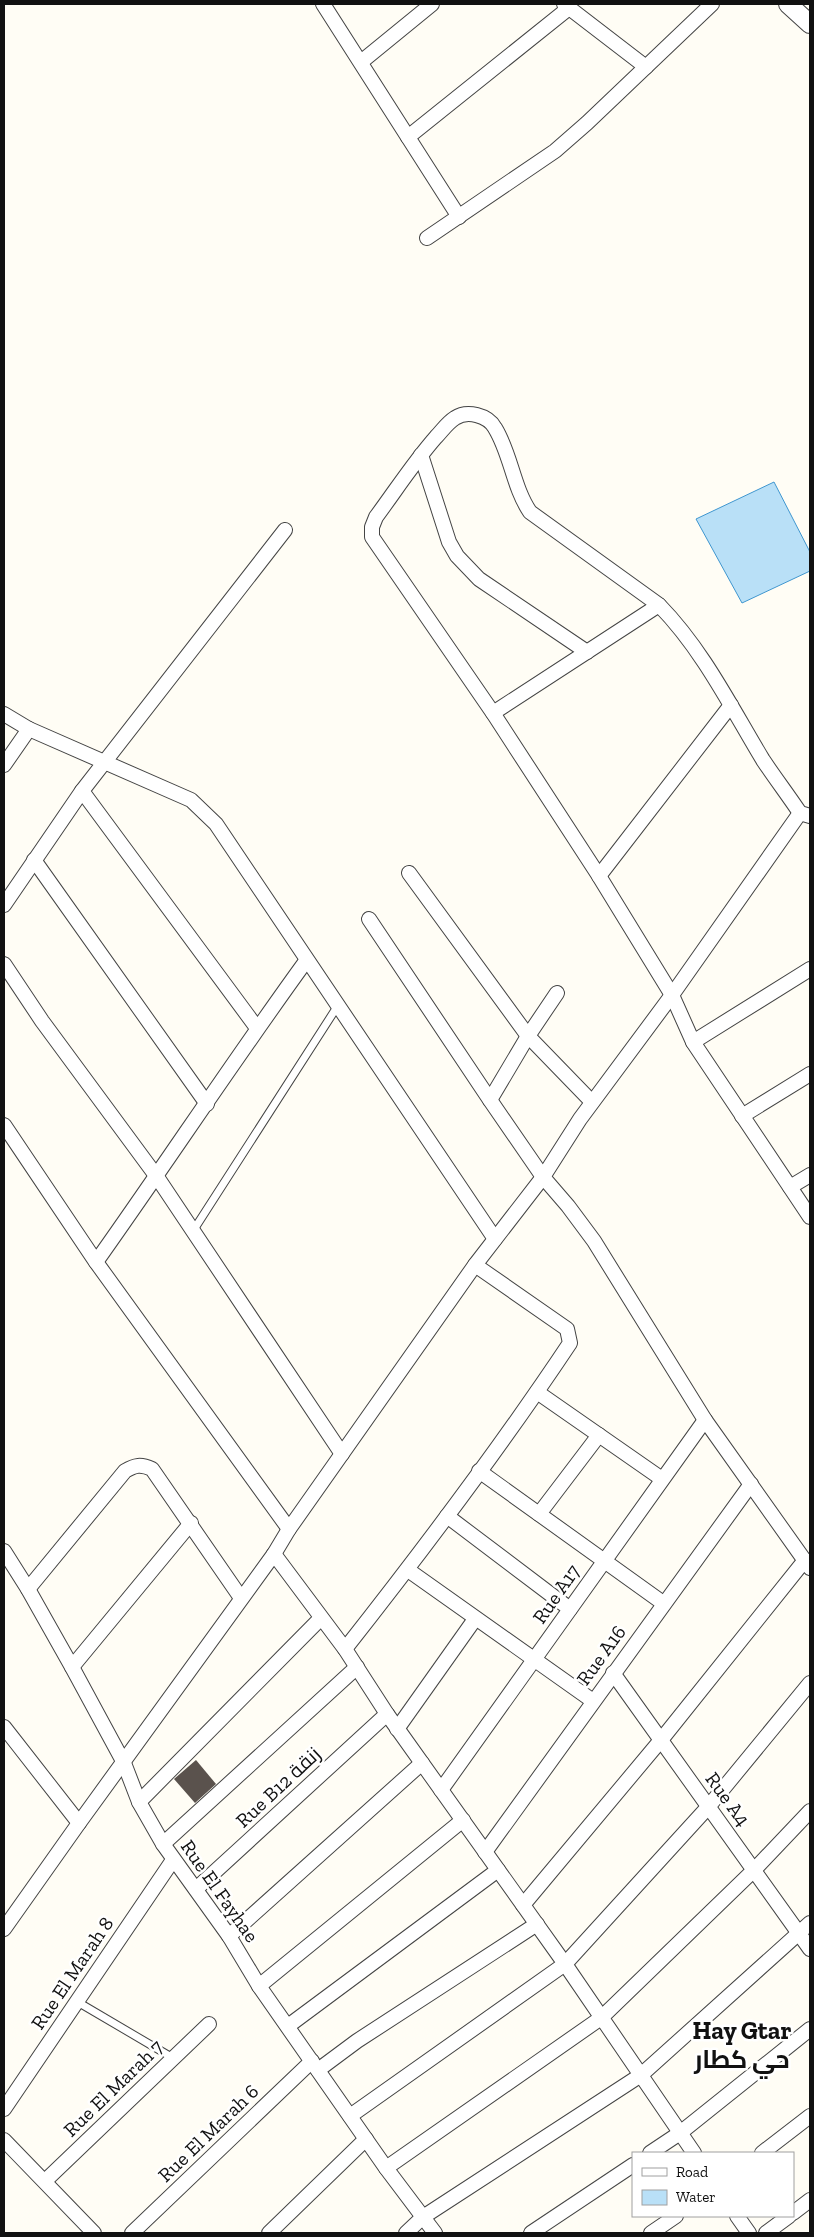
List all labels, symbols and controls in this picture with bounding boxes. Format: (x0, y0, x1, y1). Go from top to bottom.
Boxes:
street label: Rue A17 (527, 1559, 585, 1628)
street label: Rue A16 (571, 1620, 631, 1690)
street label: Rue B12 زنقة (231, 1742, 325, 1832)
street label: Rue A4 (700, 1767, 756, 1831)
street label: Rue El Fayhae (176, 1835, 264, 1947)
street label: Rue El Marah 8 (26, 1912, 118, 2034)
district label: Hay Gtar حي كطار (692, 2015, 792, 2079)
street label: Rue El Marah 7 (58, 2034, 168, 2142)
street label: Rue El Marah 6 (153, 2079, 263, 2187)
legend (632, 2152, 794, 2217)
text: Road (676, 2163, 709, 2181)
text: Water (676, 2188, 716, 2206)

